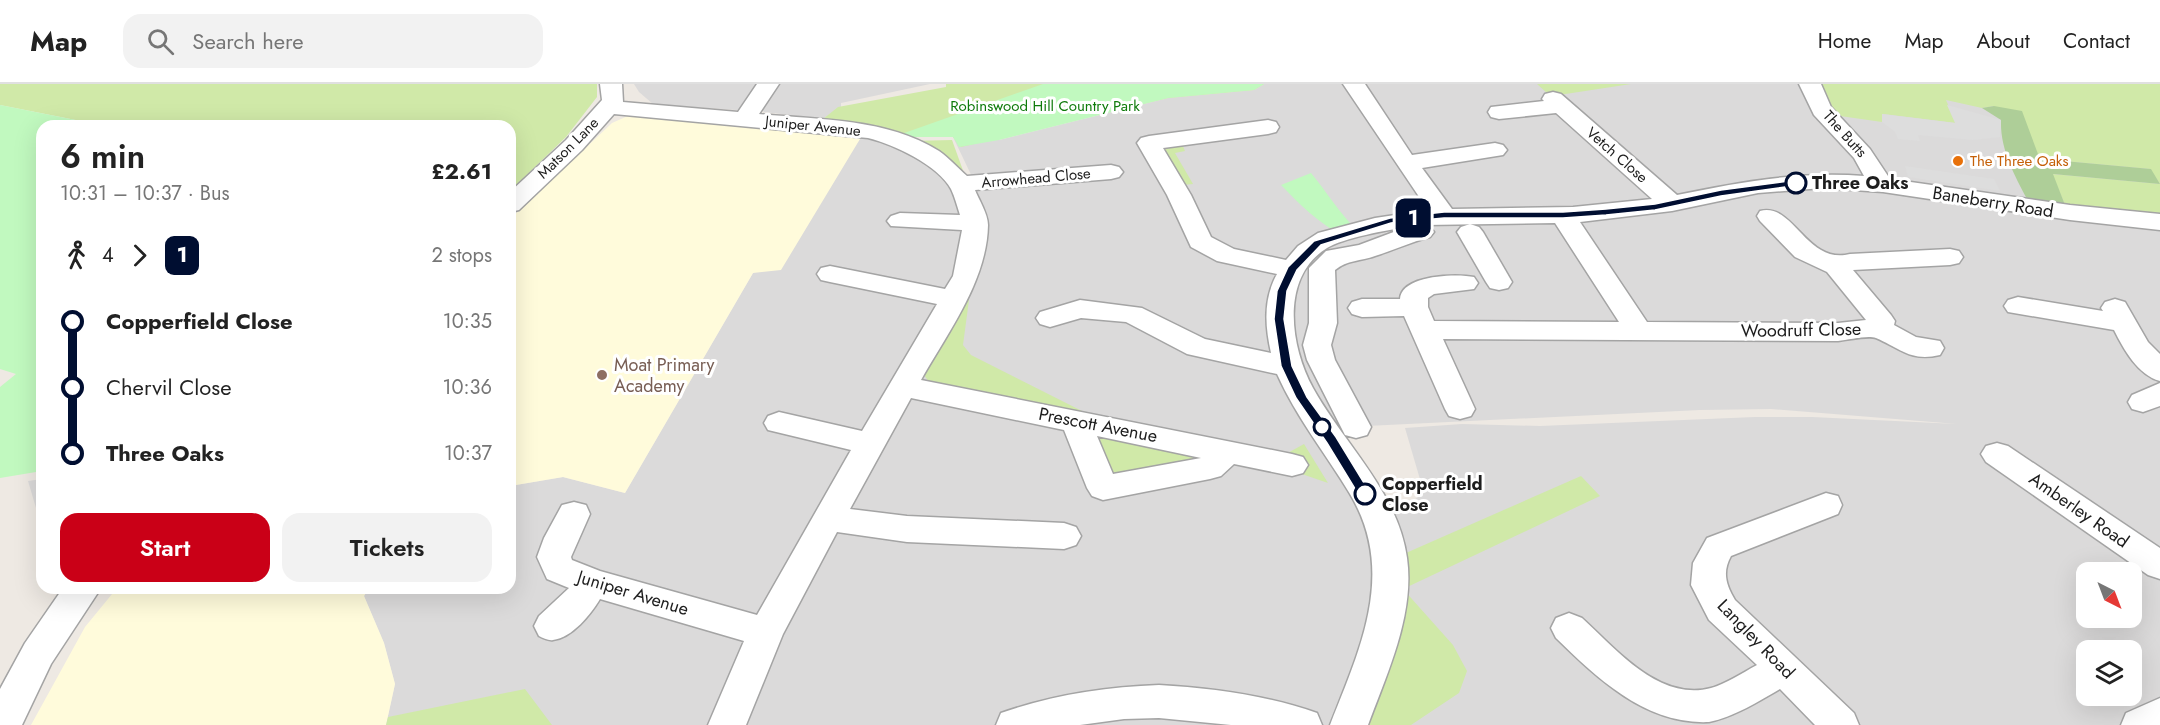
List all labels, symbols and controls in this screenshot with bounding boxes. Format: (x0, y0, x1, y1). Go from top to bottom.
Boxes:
search box (123, 14, 543, 68)
text: Map (30, 21, 87, 62)
icon: search (144, 25, 177, 58)
text: Search here (192, 25, 304, 57)
text: Home (1818, 26, 1871, 56)
text: Map (1904, 26, 1944, 56)
text: About (1977, 26, 2030, 56)
text: Contact (2063, 26, 2130, 56)
park label: Robinswood Hill Country Park (950, 95, 1140, 117)
street label: The Butts (1818, 106, 1872, 162)
street label: Juniper Avenue (762, 110, 862, 142)
street label: Matson Lane (532, 112, 604, 184)
street label: Vetch Close (1581, 122, 1653, 188)
text: 6 min (60, 133, 145, 180)
place label: The Three Oaks (1970, 150, 2069, 172)
marker: The Three Oaks (1951, 154, 1965, 168)
text: £2.61 (431, 155, 492, 187)
street label: Arrowhead Close (980, 162, 1092, 194)
place label: Three Oaks (1812, 170, 1909, 196)
marker: Three Oaks (1785, 172, 1807, 194)
text: 10:31 – 10:37 · Bus (60, 179, 230, 208)
street label: Baneberry Road (1931, 180, 2055, 224)
line badge: 1 (1394, 198, 1432, 238)
text: 1 (1408, 203, 1418, 233)
icon: walk (60, 239, 93, 272)
icon: forward (123, 239, 156, 272)
text: 1 (177, 240, 187, 270)
text: 4 (102, 241, 114, 270)
text: 2 stops (431, 241, 492, 270)
text: Copperfield Close (106, 305, 293, 337)
text: 10:35 (443, 307, 492, 336)
street label: Woodruff Close (1741, 316, 1861, 344)
place label: Moat Primary Academy (614, 352, 715, 399)
marker: Moat Primary Academy (595, 368, 609, 382)
text: Chervil Close (106, 371, 232, 403)
text: 10:36 (443, 373, 492, 402)
street label: Prescott Avenue (1036, 401, 1160, 449)
unlabelled marker (1313, 418, 1331, 436)
text: Three Oaks (106, 437, 224, 469)
text: 10:37 (444, 439, 492, 468)
street label: Amberley Road (2024, 466, 2134, 554)
place label: Copperfield Close (1382, 471, 1483, 518)
marker: Copperfield Close (1354, 483, 1376, 505)
button: Start (60, 513, 270, 582)
button: Tickets (282, 513, 492, 582)
north arrow (2076, 562, 2142, 628)
map controls (2076, 562, 2142, 706)
street label: Juniper Avenue (572, 563, 692, 622)
street label: Langley Road (1711, 593, 1801, 685)
button: layers (2076, 640, 2142, 706)

